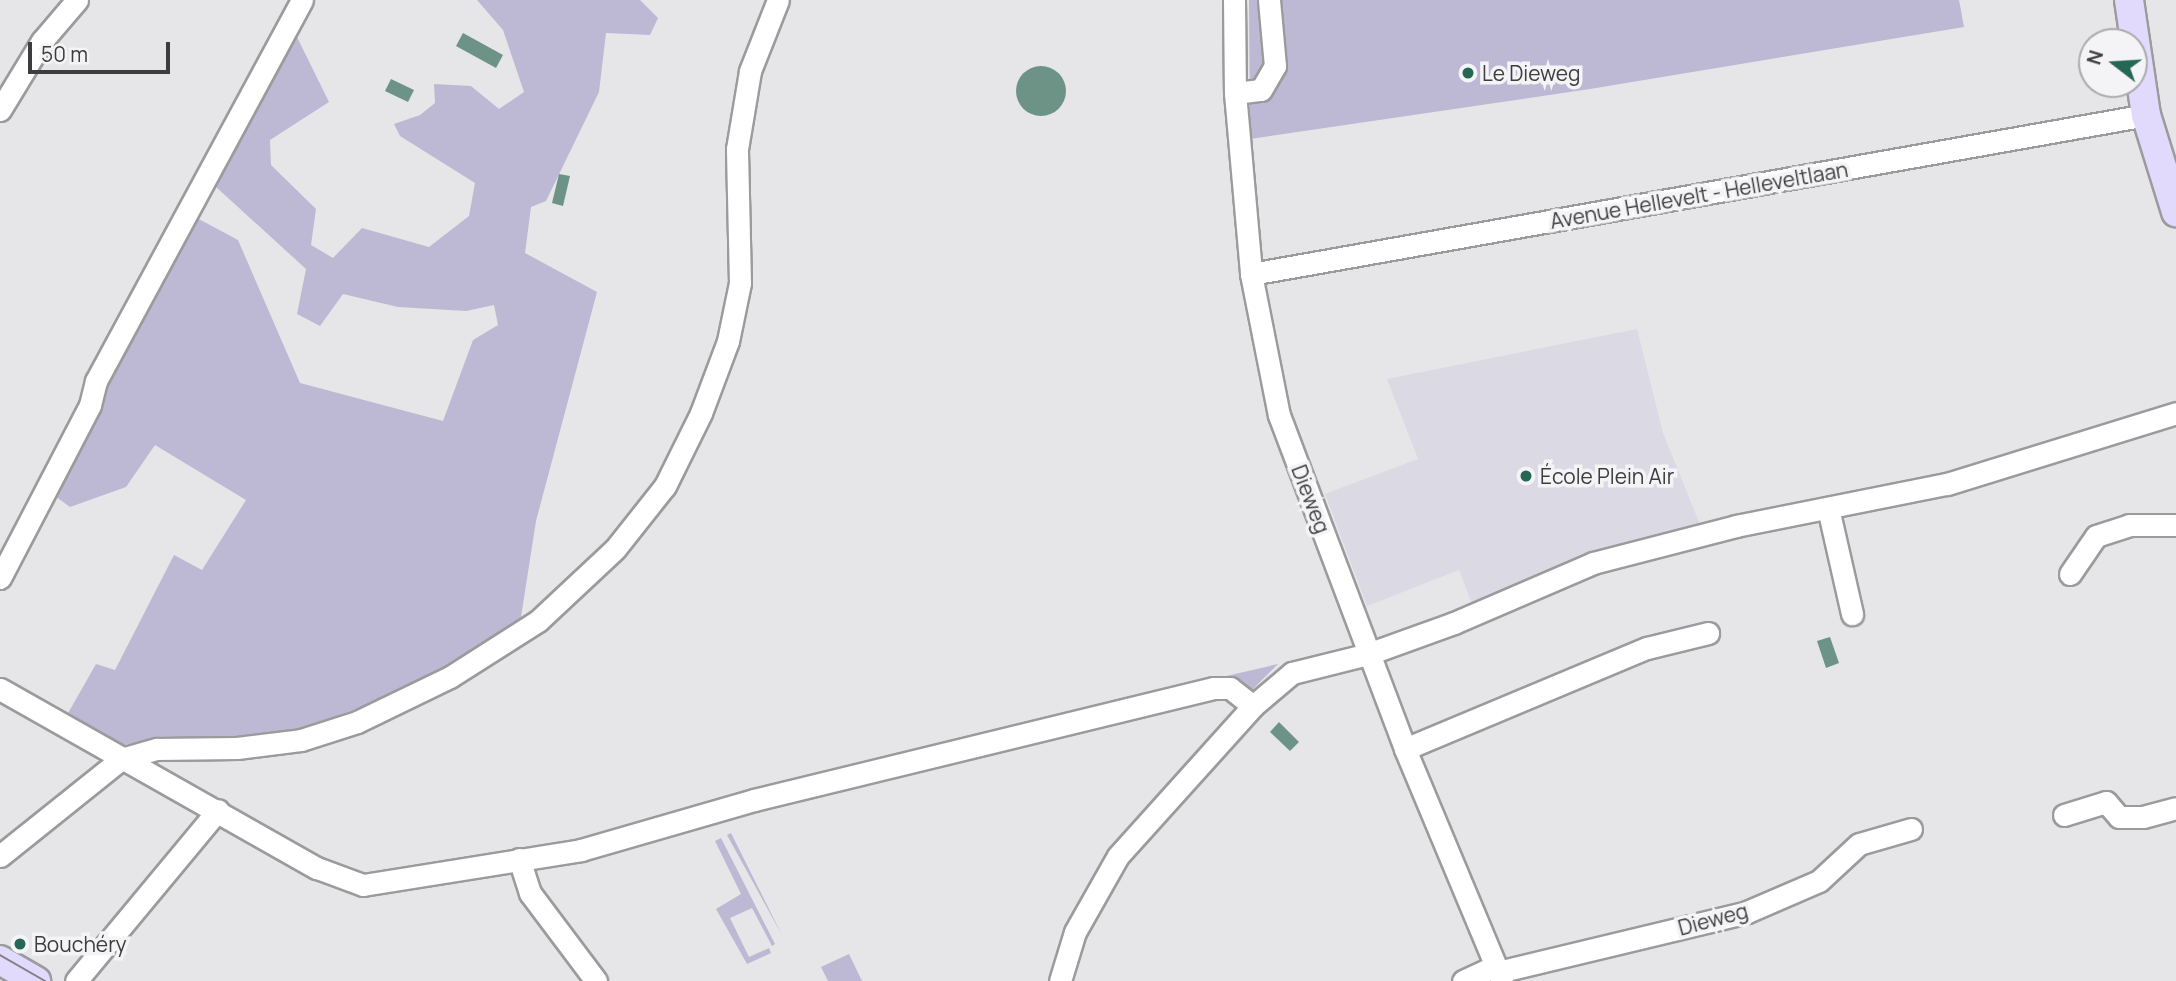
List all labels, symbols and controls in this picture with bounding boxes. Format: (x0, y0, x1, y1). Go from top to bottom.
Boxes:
scale bar (32, 28, 173, 72)
north arrow (2078, 28, 2148, 98)
text: 50 m (41, 40, 88, 68)
text: N (2080, 47, 2109, 68)
place label: Le Dieweg (1482, 60, 1580, 86)
marker: Le Dieweg (1460, 65, 1476, 81)
street label: Avenue Hellevelt - Helleveltlaan (1548, 156, 1850, 234)
street label: Dieweg (1286, 461, 1336, 537)
place label: École Plein Air (1540, 463, 1674, 489)
marker: École Plein Air (1518, 468, 1534, 484)
street label: Dieweg (1675, 898, 1751, 940)
place label: Bouchéry (34, 931, 127, 957)
marker: Bouchéry (12, 936, 28, 952)

